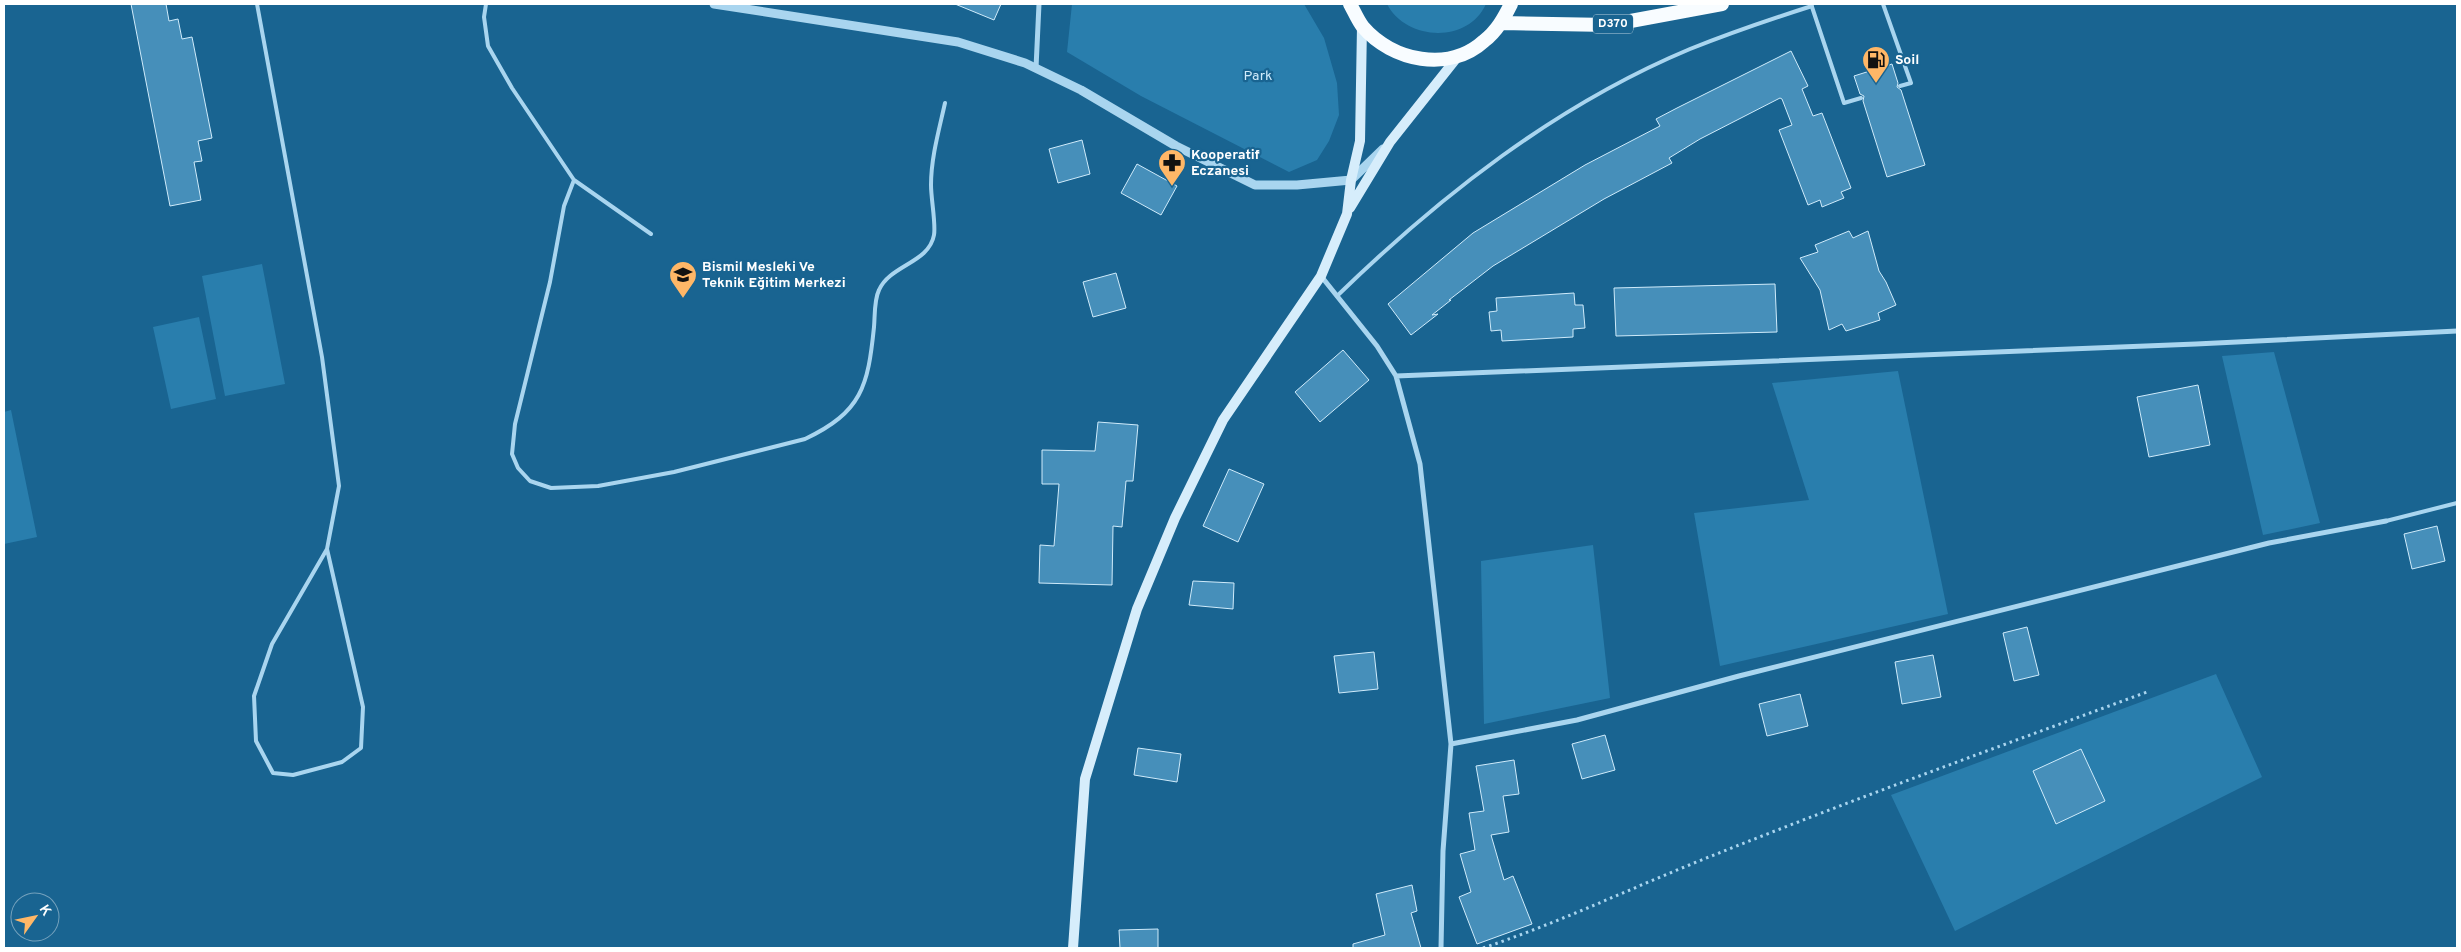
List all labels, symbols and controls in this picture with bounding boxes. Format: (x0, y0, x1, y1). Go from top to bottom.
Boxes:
road number: D370 (1593, 14, 1633, 34)
fuel station icon: Soil (1861, 45, 1891, 84)
place label: Soil (1895, 52, 1919, 69)
park label: Park (1244, 68, 1272, 85)
place label: Kooperatif Eczanesi (1191, 147, 1260, 180)
pharmacy icon: Kooperatif Eczanesi (1157, 148, 1187, 187)
place label: Bismil Mesleki Ve Teknik Eğitim Merkezi (702, 259, 846, 292)
school or university icon: Bismil Mesleki Ve Teknik Eğitim Merkezi (668, 260, 698, 299)
north arrow (10, 892, 60, 942)
text: K (35, 902, 55, 920)

